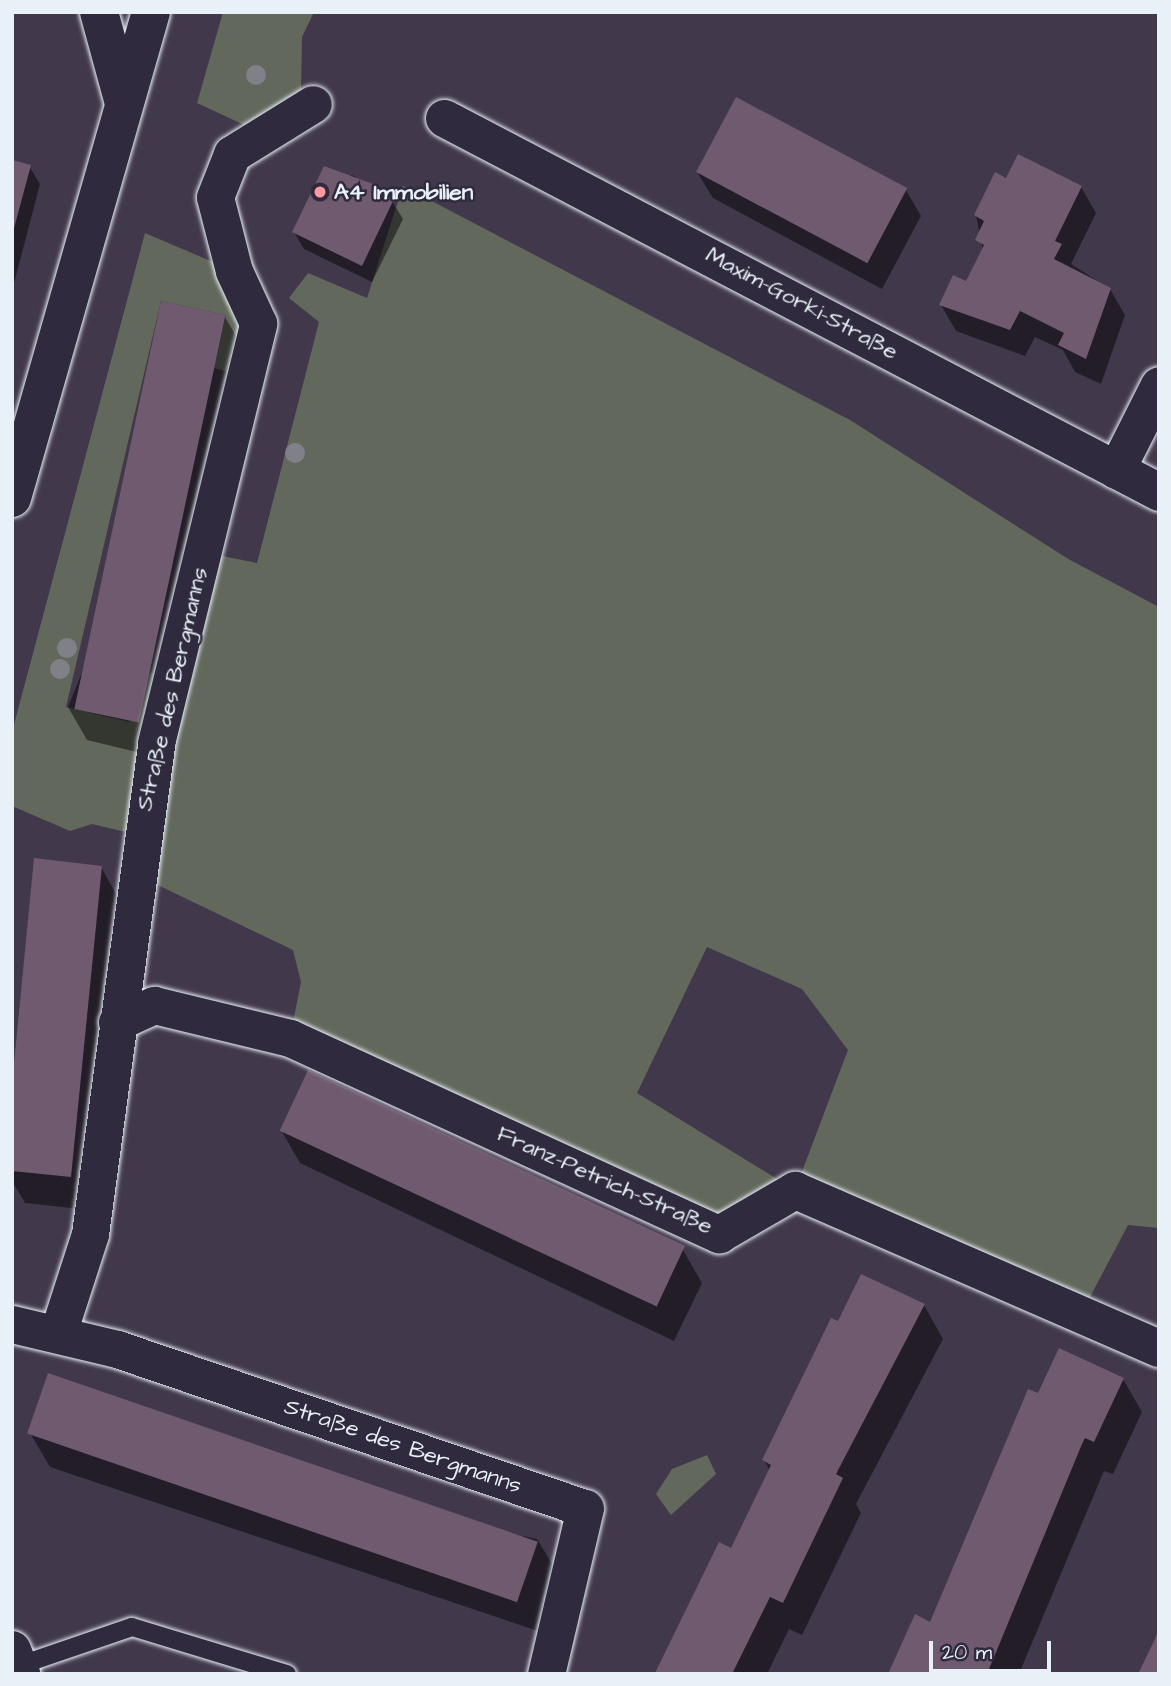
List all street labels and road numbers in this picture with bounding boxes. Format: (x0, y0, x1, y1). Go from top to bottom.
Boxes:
street label: Maxim-Gorki-Straße (701, 241, 903, 365)
street label: Straße des Bergmanns (131, 565, 213, 813)
street label: Franz-Petrich-Straße (493, 1120, 717, 1240)
street label: Straße des Bergmanns (281, 1392, 525, 1500)

